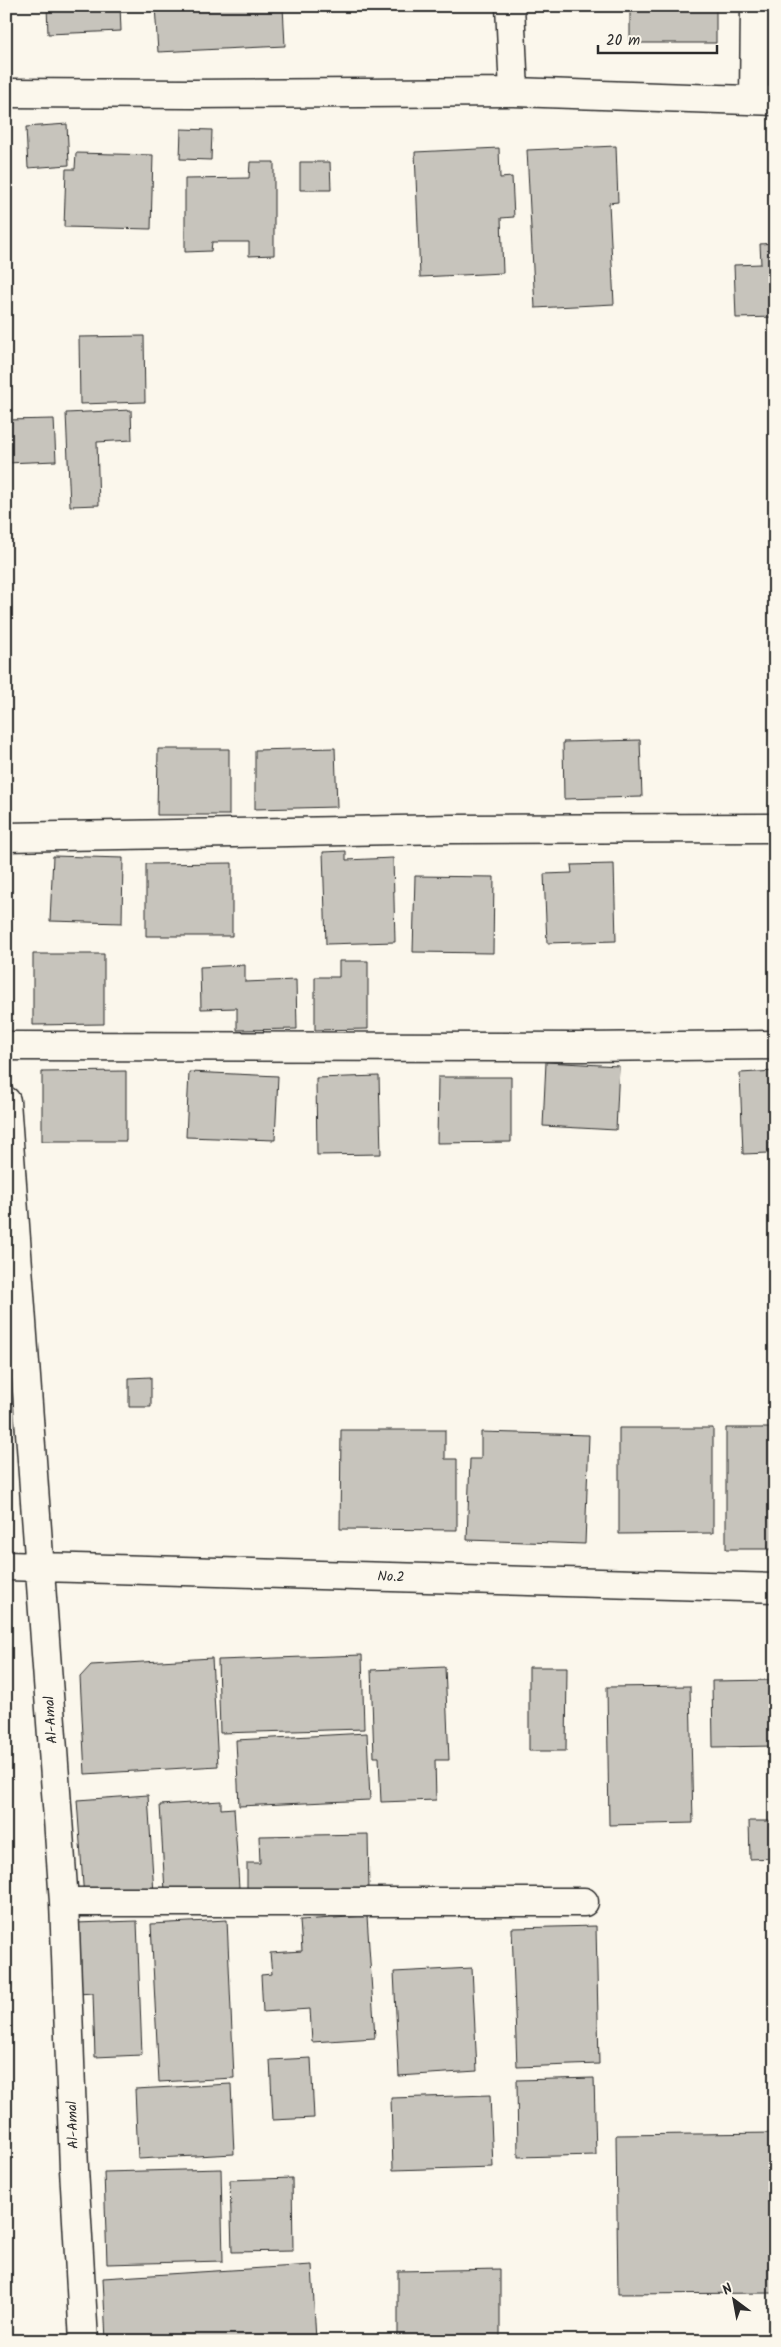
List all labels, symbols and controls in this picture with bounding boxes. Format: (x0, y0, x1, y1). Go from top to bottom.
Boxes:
scale bar (598, 22, 717, 54)
text: 20 m (606, 29, 640, 53)
street label: No.2 (377, 1566, 405, 1588)
street label: Al-Amal (38, 1695, 64, 1745)
street label: Al-Amal (61, 2100, 85, 2149)
north arrow (708, 2274, 758, 2324)
text: N (718, 2278, 737, 2301)

